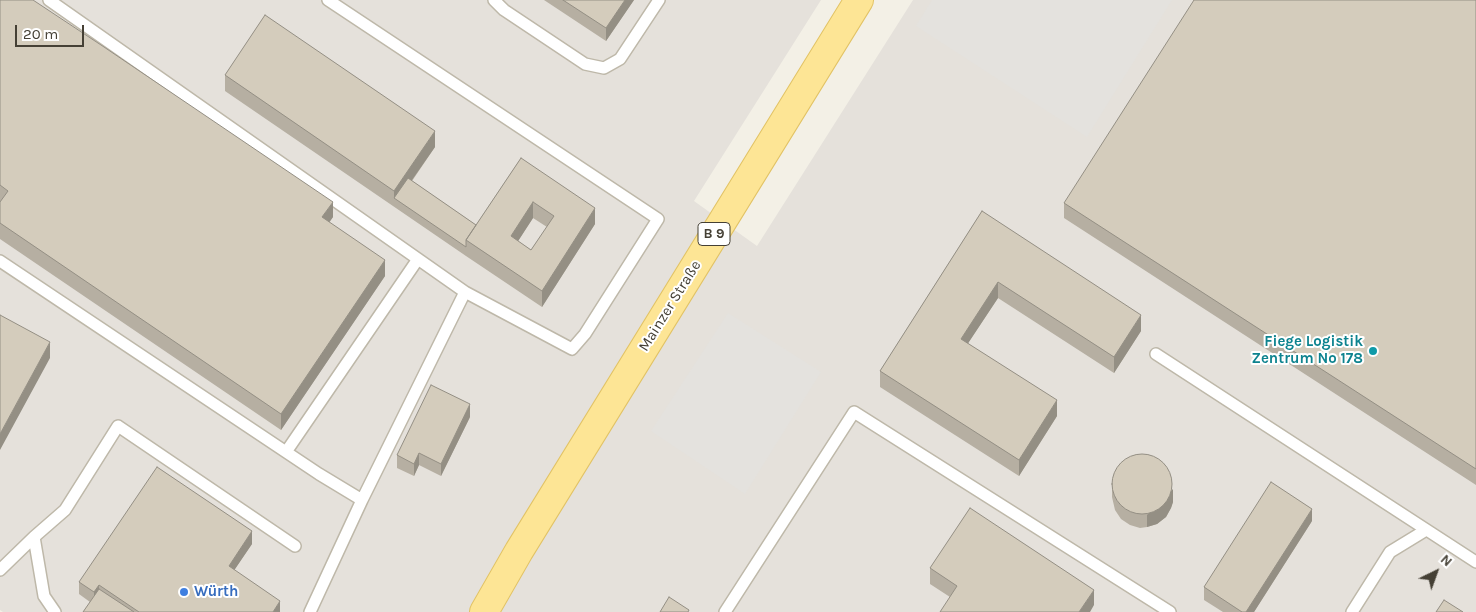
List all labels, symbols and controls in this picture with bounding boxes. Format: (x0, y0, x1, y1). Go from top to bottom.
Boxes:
scale bar (18, 15, 86, 47)
text: 20 m (23, 25, 58, 43)
road number: B 9 (698, 222, 730, 245)
street label: Mainzer Straße (635, 257, 705, 355)
place label: Fiege Logistik Zentrum No 178 (1251, 333, 1363, 368)
marker: Fiege Logistik Zentrum No 178 (1367, 345, 1379, 357)
north arrow (1411, 547, 1461, 597)
text: N (1437, 551, 1456, 570)
place label: Würth (194, 583, 238, 601)
marker: Würth (178, 586, 190, 598)

